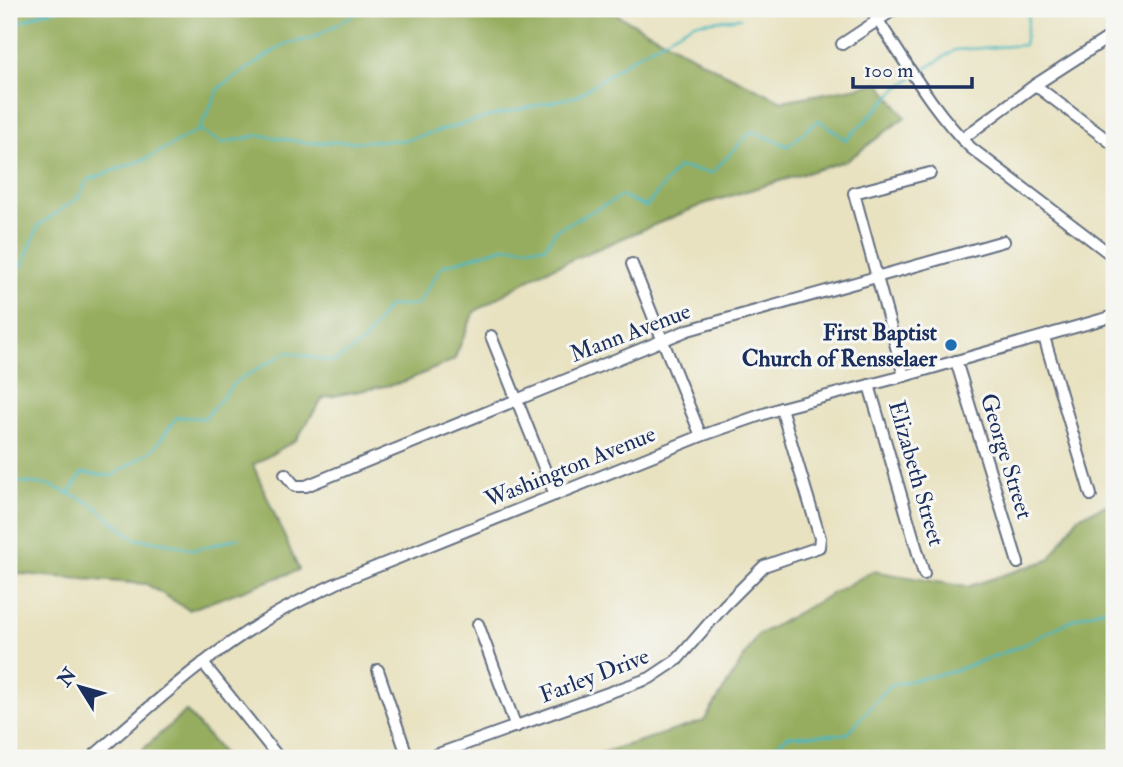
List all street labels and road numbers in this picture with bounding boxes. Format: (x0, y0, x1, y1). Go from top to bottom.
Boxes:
street label: Mann Avenue (566, 296, 695, 369)
street label: George Street (974, 390, 1039, 522)
street label: Elizabeth Street (882, 397, 951, 549)
street label: Washington Avenue (480, 419, 660, 514)
street label: Farley Drive (535, 641, 653, 710)

